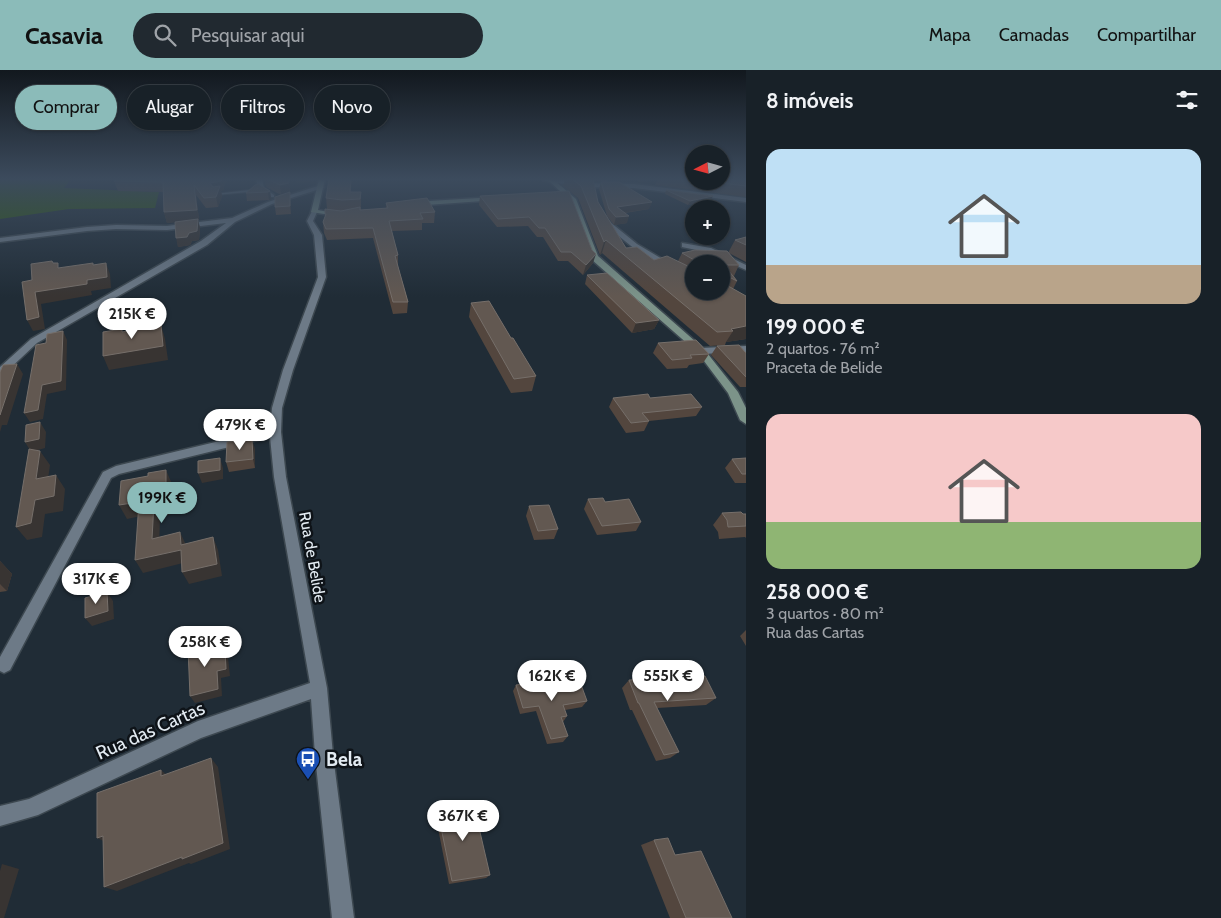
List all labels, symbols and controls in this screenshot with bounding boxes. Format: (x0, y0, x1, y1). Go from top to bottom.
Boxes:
search box (133, 13, 483, 58)
text: Casavia (25, 21, 103, 50)
icon: search (151, 21, 179, 49)
text: Pesquisar aqui (191, 24, 305, 47)
text: Mapa (929, 24, 971, 46)
text: Camadas (999, 24, 1069, 46)
text: Compartilhar (1097, 24, 1196, 46)
chip: Comprar (15, 85, 117, 130)
chip: Alugar (127, 85, 211, 130)
chip: Filtros (221, 85, 304, 130)
chip: Novo (314, 85, 390, 130)
icon: filters (1173, 86, 1201, 114)
text: 8 imóveis (766, 88, 853, 113)
north arrow (685, 145, 730, 190)
map controls (685, 145, 730, 300)
icon: home (939, 181, 1029, 271)
button: + (685, 200, 730, 245)
button: − (685, 255, 730, 300)
pin: 215K € (91, 298, 173, 340)
text: 215K € (109, 304, 155, 323)
text: 199 000 € (766, 314, 865, 339)
text: 2 quartos · 76 m² (766, 339, 879, 358)
text: Praceta de Belide (766, 358, 882, 377)
pin: 479K € (199, 408, 281, 451)
text: 479K € (215, 415, 265, 434)
icon: home (939, 446, 1029, 536)
pin: 199K € (121, 482, 203, 524)
text: 199K € (138, 488, 186, 507)
street label: Rua de Belide (295, 510, 330, 604)
pin: 317K € (55, 562, 137, 605)
text: 317K € (73, 569, 119, 588)
text: 258 000 € (766, 579, 868, 604)
text: 3 quartos · 80 m² (766, 604, 884, 623)
text: Rua das Cartas (766, 623, 864, 642)
pin: 258K € (164, 626, 246, 668)
text: 258K € (180, 632, 230, 651)
pin: 162K € (511, 660, 593, 702)
pin: 555K € (627, 660, 709, 702)
text: 162K € (528, 666, 576, 685)
text: 555K € (643, 666, 693, 685)
street label: Rua das Cartas (92, 696, 208, 765)
bus stop icon: Bela (295, 746, 321, 780)
place label: Bela (326, 748, 363, 771)
pin: 367K € (422, 800, 504, 842)
text: 367K € (438, 806, 488, 825)

